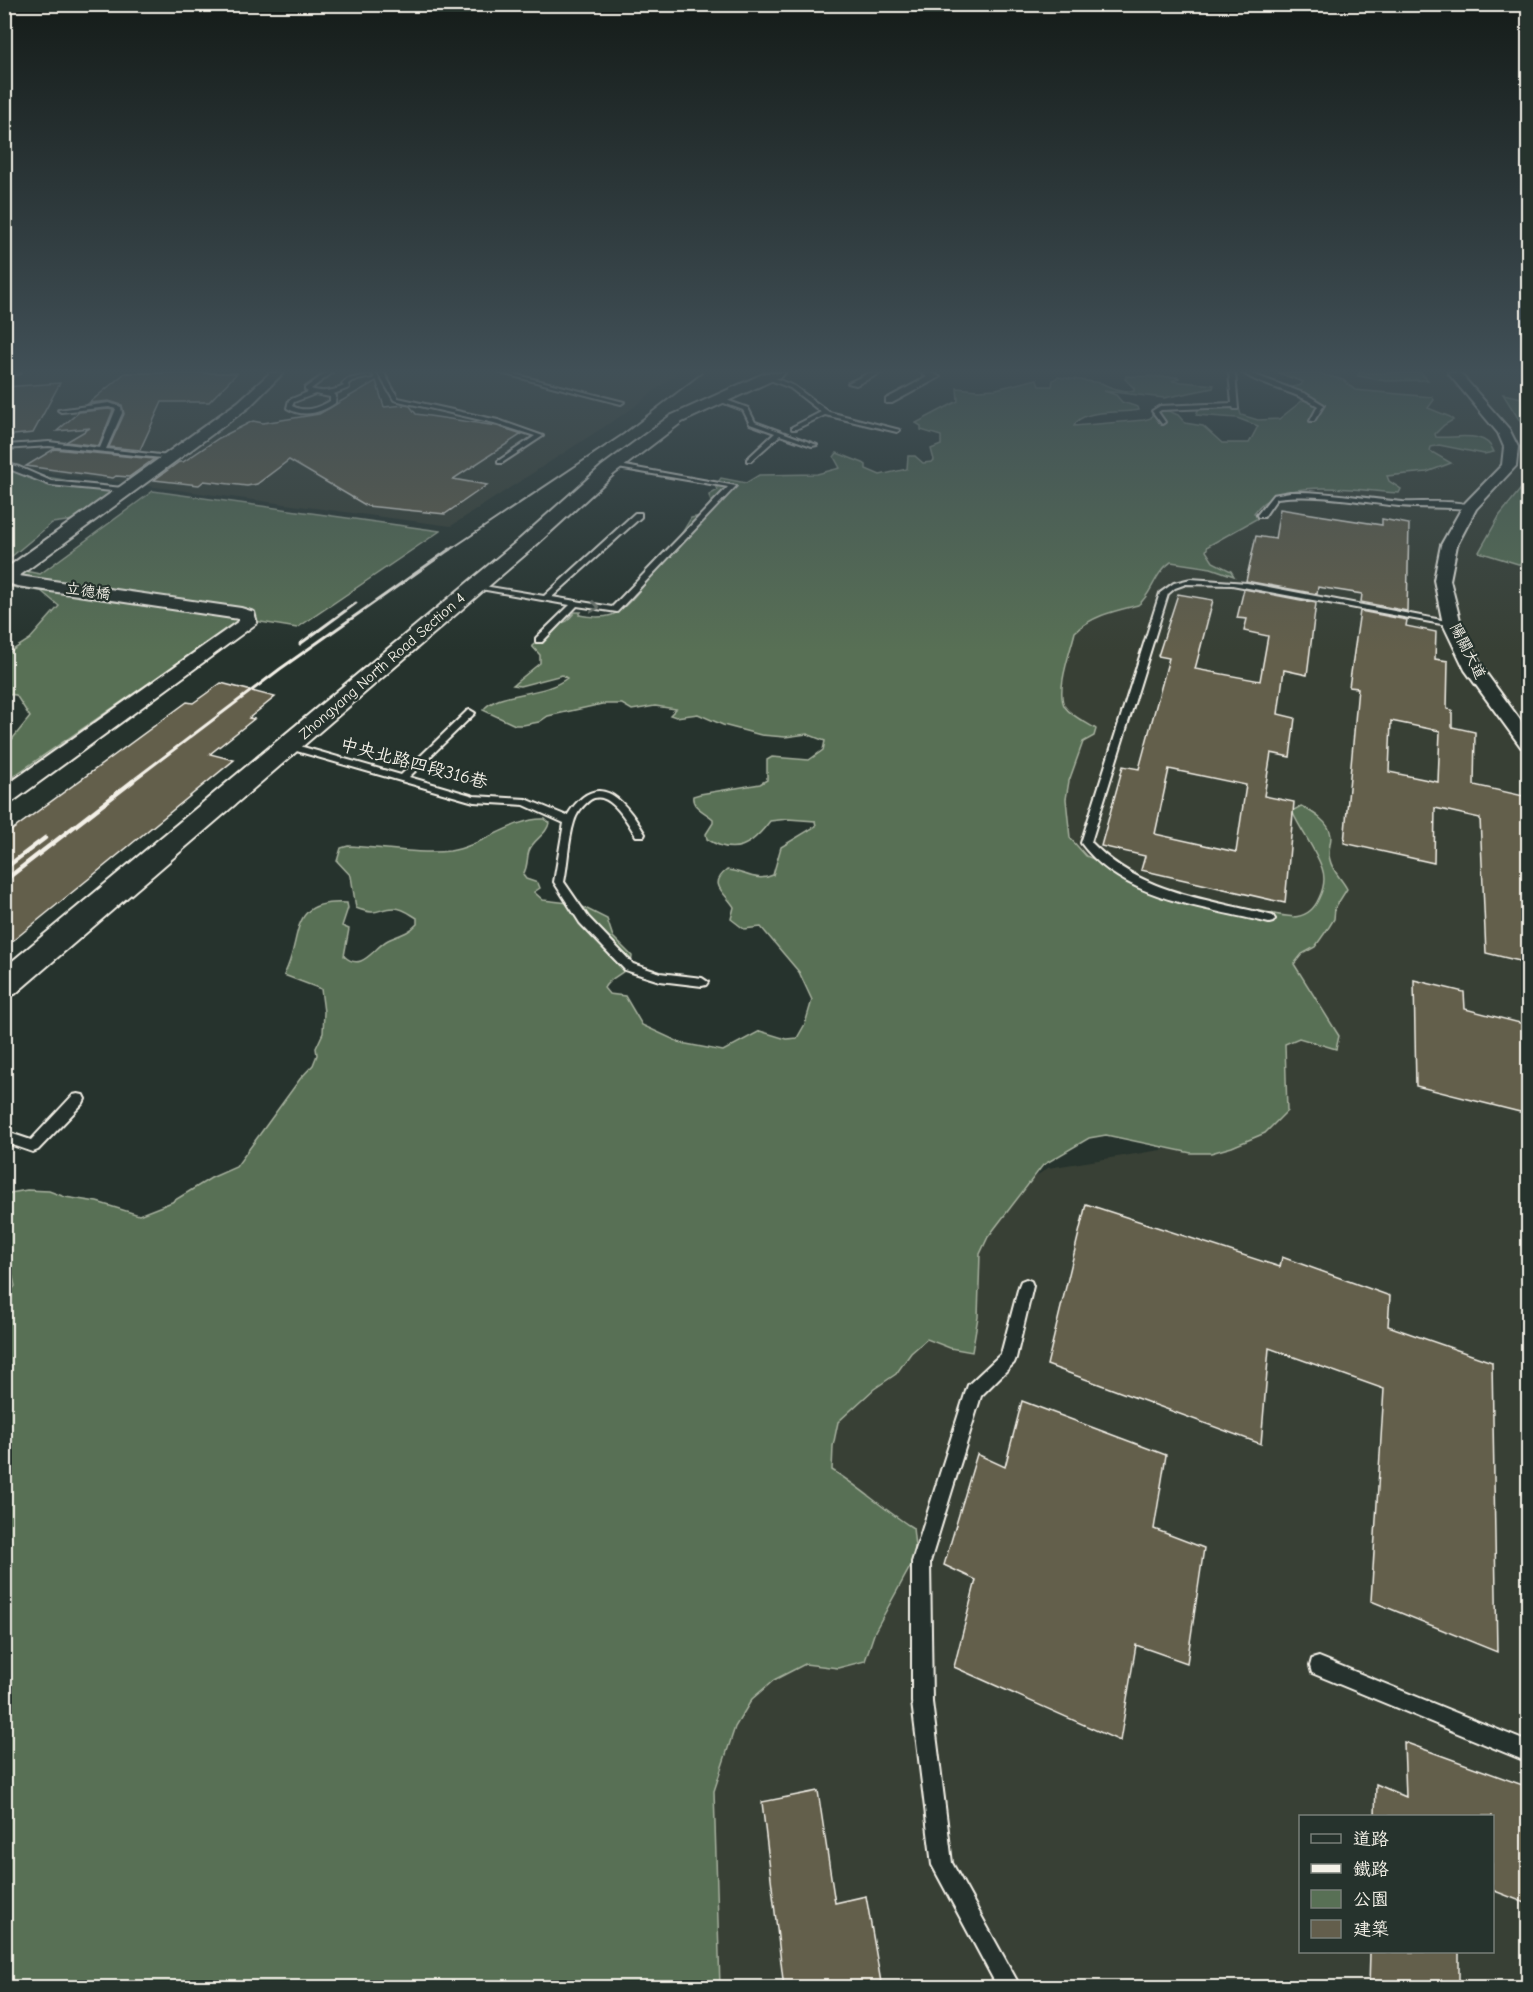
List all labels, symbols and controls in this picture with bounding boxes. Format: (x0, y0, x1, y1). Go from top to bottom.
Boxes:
street label: 立德橋 (64, 579, 112, 603)
street label: Zhongyang North Road Section 4 (295, 589, 469, 743)
one-way arrow (590, 601, 600, 613)
street label: 陽關大道 (1446, 620, 1490, 682)
street label: 中央北路四段316巷 (338, 734, 490, 793)
legend (1299, 1815, 1494, 1953)
text: 道路 (1353, 1829, 1389, 1850)
text: 鐵路 (1353, 1859, 1389, 1880)
text: 公園 (1353, 1889, 1389, 1910)
text: 建築 (1353, 1919, 1389, 1940)

